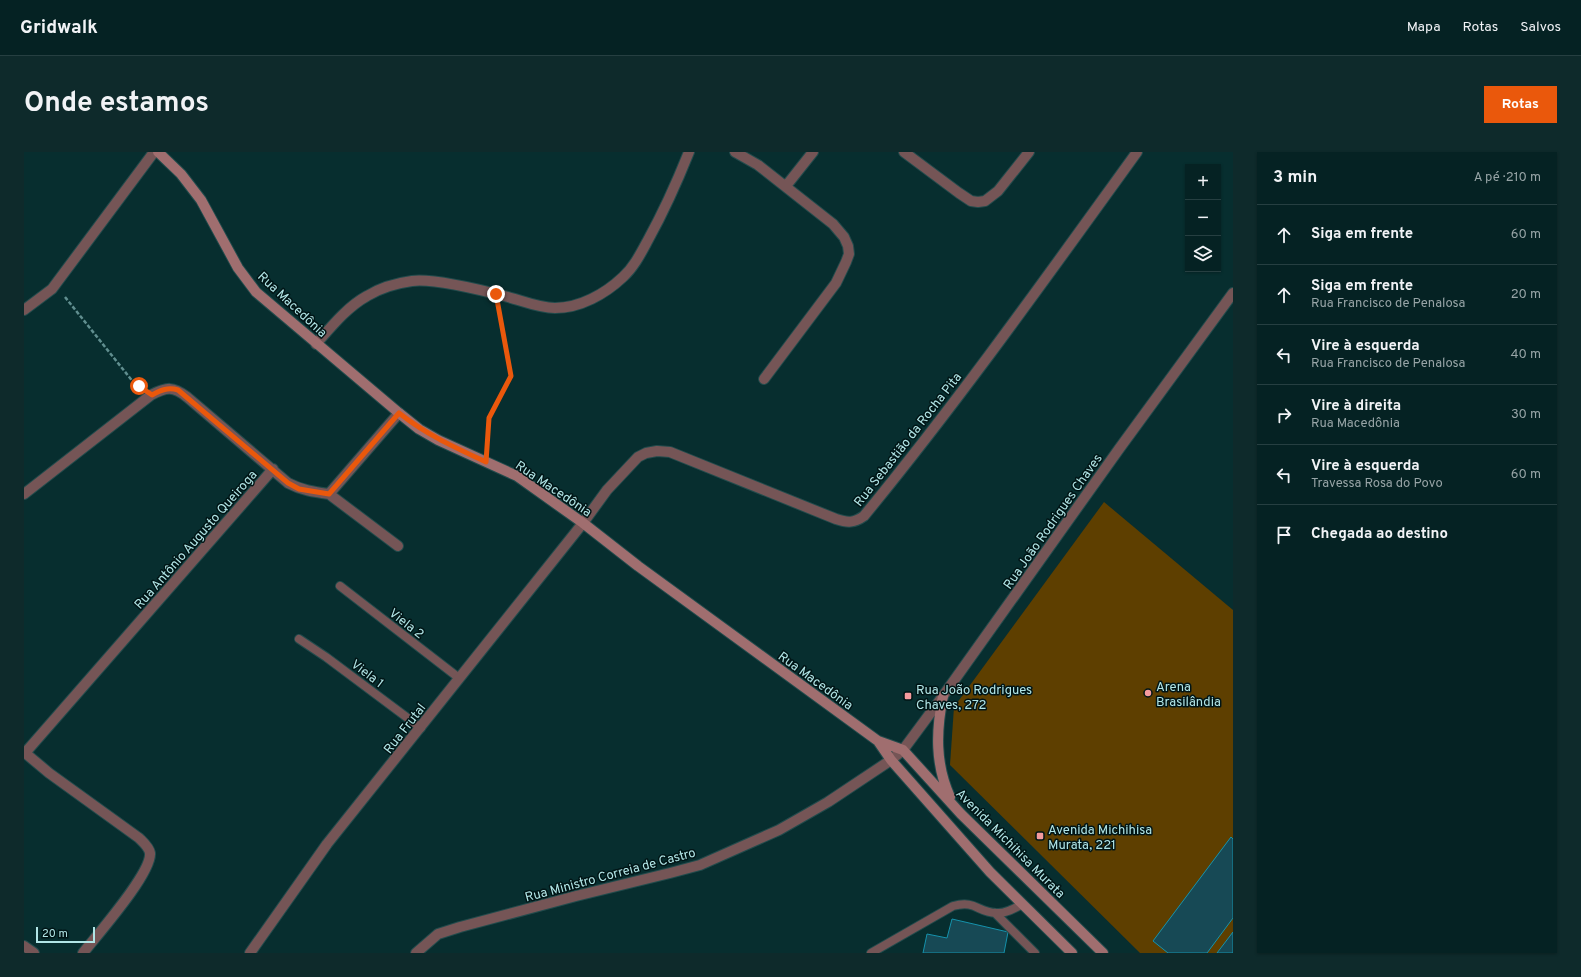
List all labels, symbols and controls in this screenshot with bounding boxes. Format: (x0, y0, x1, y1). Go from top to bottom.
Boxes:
text: Gridwalk (20, 16, 98, 40)
text: Mapa (1407, 19, 1441, 36)
text: Rotas (1463, 19, 1498, 36)
text: Salvos (1520, 19, 1561, 36)
text: Onde estamos (24, 86, 209, 122)
button: Rotas (1484, 86, 1557, 123)
map controls (1185, 164, 1221, 272)
button: + (1185, 164, 1221, 200)
text: 3 min (1273, 167, 1317, 189)
text: A pé · 210 m (1474, 170, 1541, 186)
button: − (1185, 200, 1221, 236)
icon: ahead (1273, 224, 1295, 246)
text: Siga em frente (1311, 225, 1413, 244)
text: 60 m (1511, 227, 1541, 243)
button: layers (1185, 236, 1221, 272)
street label: Rua Macedônia (254, 269, 330, 342)
text: Siga em frente (1311, 277, 1413, 296)
icon: ahead (1273, 284, 1295, 306)
route end (487, 285, 505, 303)
text: 20 m (1511, 287, 1541, 303)
text: Rua Francisco de Penalosa (1311, 296, 1465, 312)
text: Vire à esquerda (1311, 337, 1420, 356)
icon: left (1273, 344, 1295, 366)
text: 40 m (1511, 347, 1541, 363)
text: Rua Francisco de Penalosa (1311, 356, 1465, 372)
street label: Rua Sebastião da Rocha Pita (851, 370, 966, 510)
route start (130, 377, 148, 395)
text: Vire à direita (1311, 397, 1401, 416)
icon: right (1273, 404, 1295, 426)
text: 30 m (1511, 407, 1541, 423)
text: Rua Macedônia (1311, 416, 1400, 432)
street label: Rua João Rodrigues Chaves (1001, 451, 1106, 593)
text: Vire à esquerda (1311, 457, 1420, 476)
street label: Rua Macedônia (512, 458, 594, 521)
icon: left (1273, 464, 1295, 486)
text: 60 m (1511, 467, 1541, 483)
street label: Rua Antônio Augusto Queiroga (132, 468, 261, 613)
text: Travessa Rosa do Povo (1311, 476, 1443, 492)
icon: arrive (1273, 524, 1295, 546)
text: Chegada ao destino (1311, 525, 1448, 544)
street label: Viela 2 (385, 606, 426, 643)
street label: Rua Macedônia (774, 649, 855, 714)
street label: Viela 1 (347, 657, 386, 692)
place label: Arena Brasilândia (1156, 680, 1221, 711)
place label: Rua João Rodrigues Chaves, 272 (916, 683, 1032, 714)
marker: Arena Brasilândia (1143, 688, 1153, 698)
marker: Rua João Rodrigues Chaves, 272 (903, 691, 913, 701)
street label: Rua Frutal (381, 701, 430, 758)
street label: Avenida Michihisa Murata (952, 786, 1068, 902)
place label: Avenida Michihisa Murata, 221 (1048, 823, 1152, 854)
marker: Avenida Michihisa Murata, 221 (1035, 831, 1045, 841)
street label: Rua Ministro Correia de Castro (523, 845, 698, 906)
scale bar (36, 925, 95, 944)
text: 20 m (42, 927, 68, 941)

